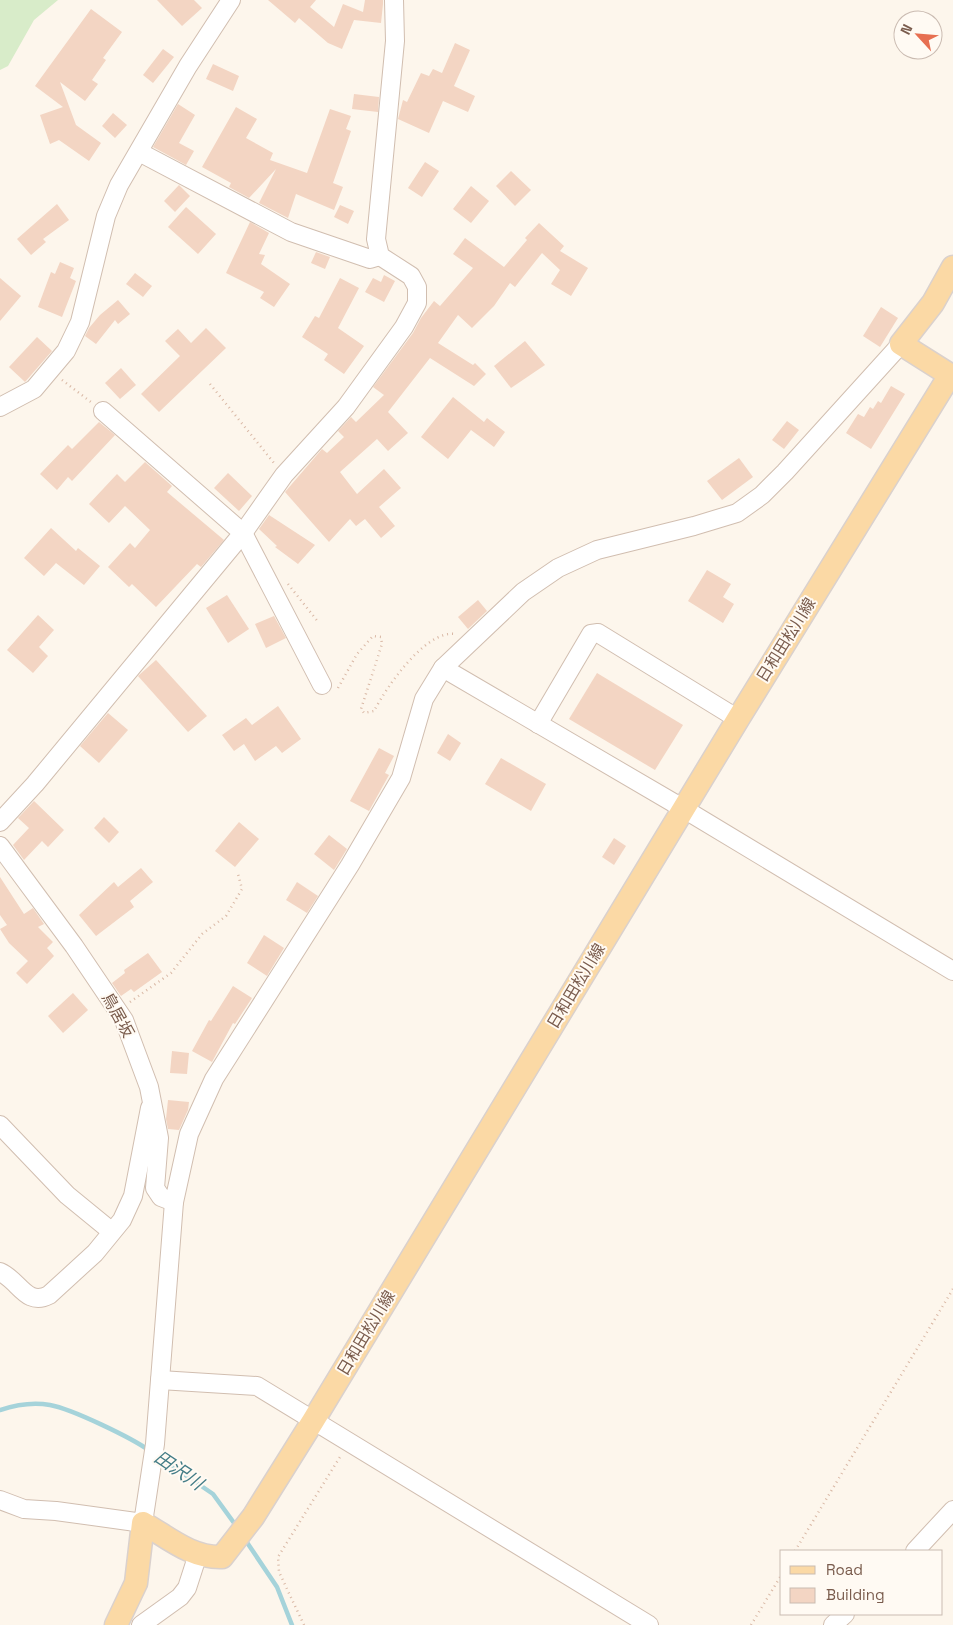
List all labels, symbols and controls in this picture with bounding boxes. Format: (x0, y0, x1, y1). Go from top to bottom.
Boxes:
north arrow (893, 10, 943, 60)
text: N (896, 21, 916, 37)
street label: 日和田松川線 (752, 594, 820, 686)
street label: 日和田松川線 (542, 939, 610, 1033)
street label: 鳥居坂 (97, 989, 139, 1041)
street label: 日和田松川線 (332, 1286, 400, 1380)
water label: 田沢川 (150, 1445, 209, 1496)
legend (780, 1550, 943, 1615)
text: Road (826, 1560, 863, 1579)
text: Building (826, 1585, 885, 1604)

